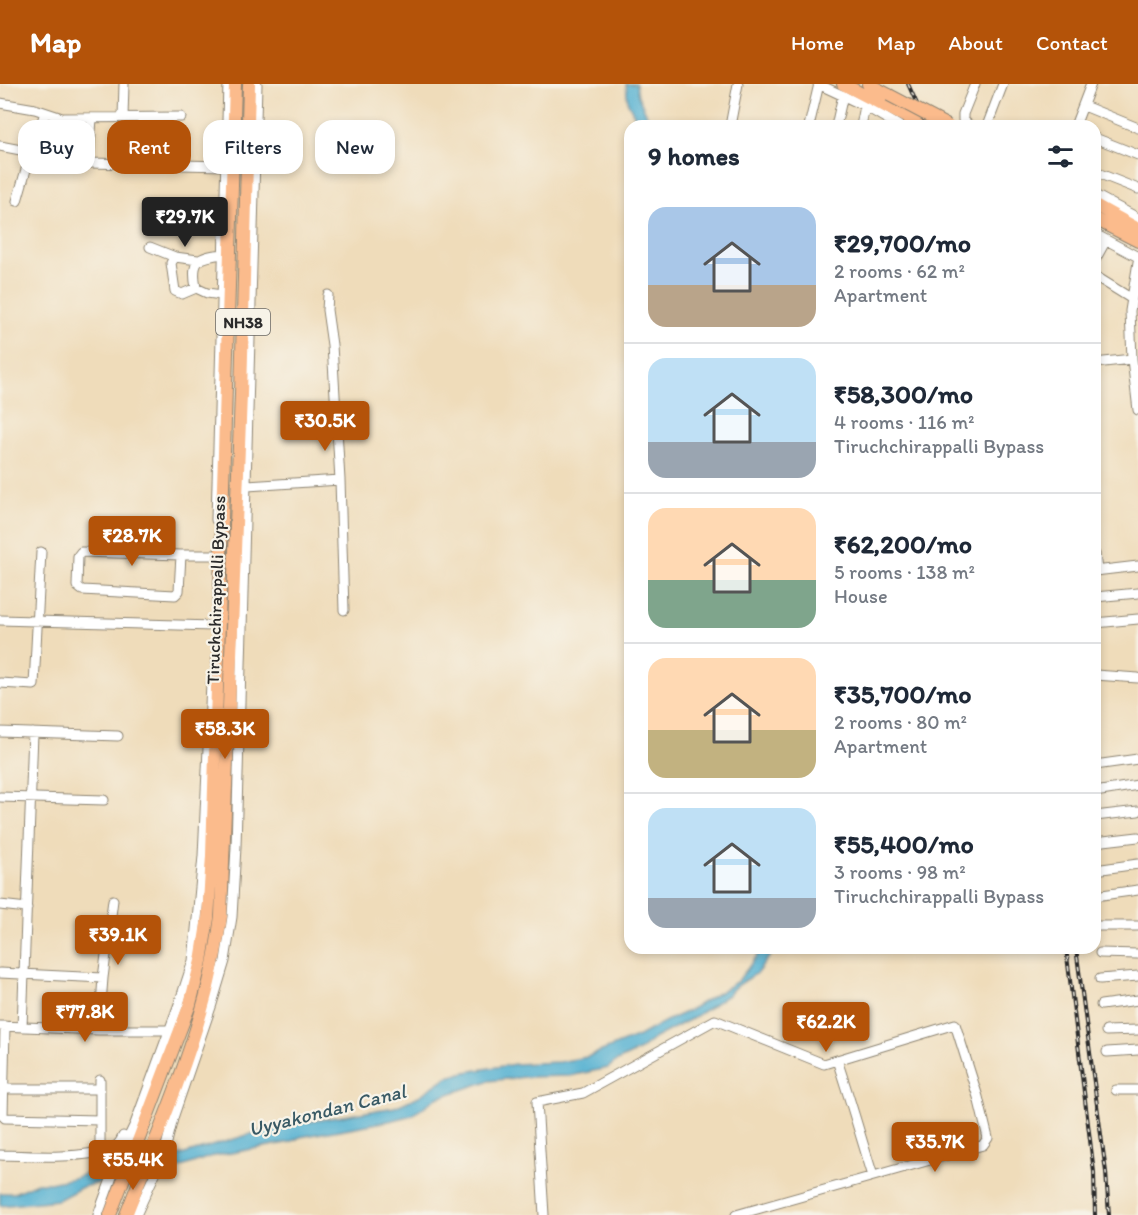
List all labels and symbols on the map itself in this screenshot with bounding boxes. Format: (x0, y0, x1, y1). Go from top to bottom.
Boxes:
pin: ₹29.7K (136, 197, 234, 248)
road number: NH38 (216, 309, 270, 335)
pin: ₹30.5K (276, 401, 374, 452)
street label: Tiruchchirappalli Bypass (202, 495, 230, 685)
pin: ₹28.7K (83, 516, 181, 567)
pin: ₹58.3K (176, 709, 274, 760)
pin: ₹39.1K (69, 915, 167, 966)
pin: ₹77.8K (36, 992, 134, 1043)
pin: ₹62.2K (777, 1002, 875, 1053)
water label: Uyyakondan Canal (246, 1079, 409, 1141)
pin: ₹35.7K (886, 1122, 984, 1173)
pin: ₹55.4K (84, 1140, 182, 1191)

